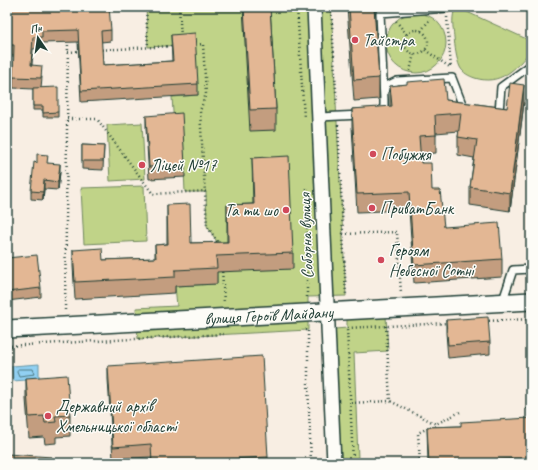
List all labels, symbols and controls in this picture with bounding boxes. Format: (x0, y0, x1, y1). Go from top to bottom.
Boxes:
north arrow (18, 18, 58, 58)
text: Пн (29, 20, 44, 36)
place label: Тайстра (363, 30, 416, 51)
marker: Тайстра (350, 35, 360, 45)
place label: Побужжя (381, 144, 432, 165)
marker: Побужжя (368, 149, 378, 159)
place label: Ліцей №17 (150, 155, 218, 176)
marker: Ліцей №17 (137, 160, 147, 170)
street label: Соборна вулиця (294, 192, 318, 279)
place label: ПриватБанк (380, 198, 455, 219)
place label: Та ти шо (225, 200, 279, 221)
marker: ПриватБанк (367, 203, 377, 213)
marker: Та ти шо (281, 205, 291, 215)
place label: Героям Небесної Сотні (389, 240, 475, 281)
marker: Героям Небесної Сотні (376, 255, 386, 265)
street label: вулиця Героїв Майдану (204, 301, 335, 329)
place label: Державний архів Хмельницької області (56, 396, 179, 437)
marker: Державний архів Хмельницької області (43, 411, 53, 421)

